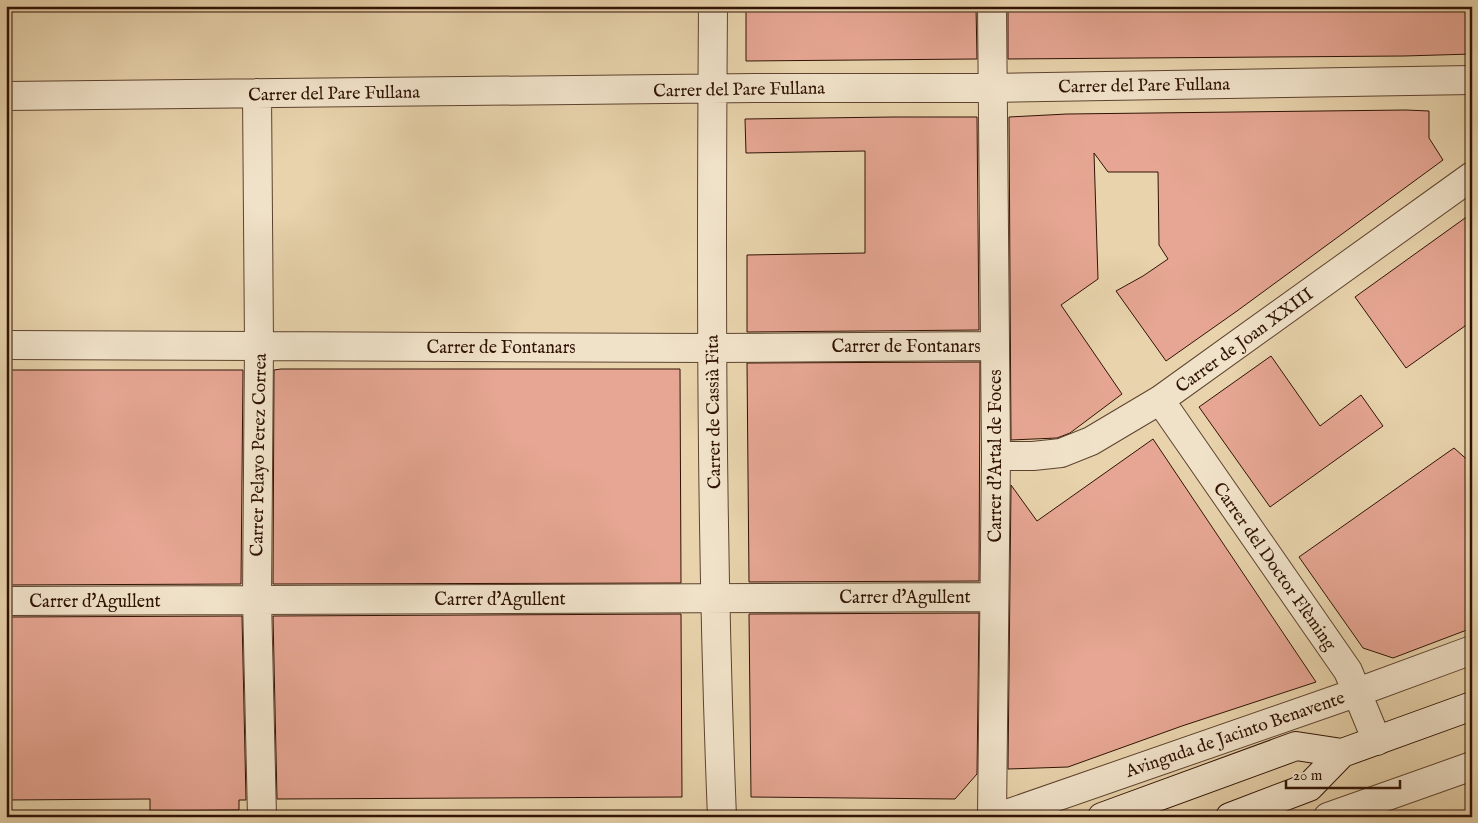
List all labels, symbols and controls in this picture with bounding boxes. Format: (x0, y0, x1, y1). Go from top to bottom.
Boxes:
street label: Carrer del Pare Fullana (1058, 73, 1230, 99)
street label: Carrer del Pare Fullana (653, 77, 825, 103)
street label: Carrer del Pare Fullana (248, 81, 420, 107)
street label: Carrer de Joan XXIII (1172, 283, 1318, 399)
street label: Carrer de Cassià Fita (702, 334, 727, 489)
street label: Carrer de Fontanars (831, 336, 981, 359)
street label: Carrer de Fontanars (426, 337, 576, 360)
street label: Carrer Pelayo Perez Correa (246, 353, 273, 557)
street label: Carrer d'Artal de Foces (985, 369, 1008, 543)
street label: Carrer del Doctor Flèming (1207, 478, 1341, 656)
street label: Carrer d'Agullent (839, 587, 971, 610)
street label: Carrer d'Agullent (434, 589, 566, 612)
street label: Carrer d'Agullent (29, 591, 161, 614)
street label: Avinguda de Jacinto Benavente (1122, 687, 1348, 784)
scale bar (1286, 758, 1399, 790)
text: 20 m (1293, 766, 1323, 785)

